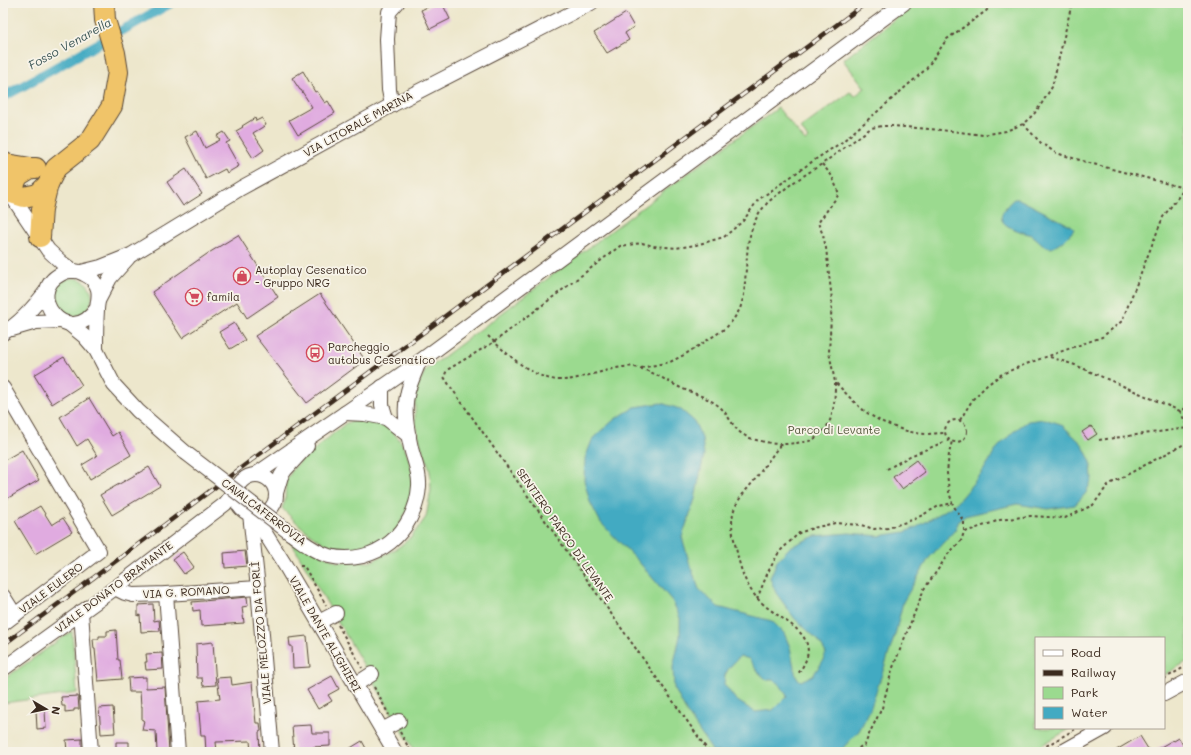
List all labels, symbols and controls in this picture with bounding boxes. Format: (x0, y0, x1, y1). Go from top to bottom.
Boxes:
water label: Fosso Venarella (25, 14, 114, 73)
street label: VIA LITORALE MARINA (300, 87, 415, 160)
place label: Autoplay Cesenatico - Gruppo NRG (255, 262, 367, 290)
shop icon: Autoplay Cesenatico - Gruppo NRG (232, 266, 252, 286)
supermarket icon: famila (184, 287, 204, 307)
place label: famila (207, 289, 240, 304)
place label: Parcheggio autobus Cesenatico (328, 339, 436, 367)
bus stop icon: Parcheggio autobus Cesenatico (305, 343, 325, 363)
park label: Parco di Levante (788, 422, 880, 437)
street label: SENTIERO PARCO DI LEVANTE (514, 465, 617, 604)
street label: CAVALCAFERROVIA (219, 475, 310, 549)
street label: VIALE DONATO BRAMANTE (52, 537, 176, 636)
street label: VIALE EULERO (16, 558, 86, 617)
street label: VIALE MELOZZO DA FORLÌ (247, 561, 274, 705)
street label: VIALE DANTE ALIGHIERI (286, 573, 365, 695)
street label: VIA G. ROMANO (142, 582, 230, 601)
legend (1035, 637, 1165, 729)
text: Road (1071, 644, 1101, 660)
text: Railway (1071, 664, 1116, 680)
text: Park (1071, 684, 1098, 700)
north arrow (26, 689, 66, 729)
text: Water (1071, 704, 1108, 720)
text: N (48, 705, 64, 716)

